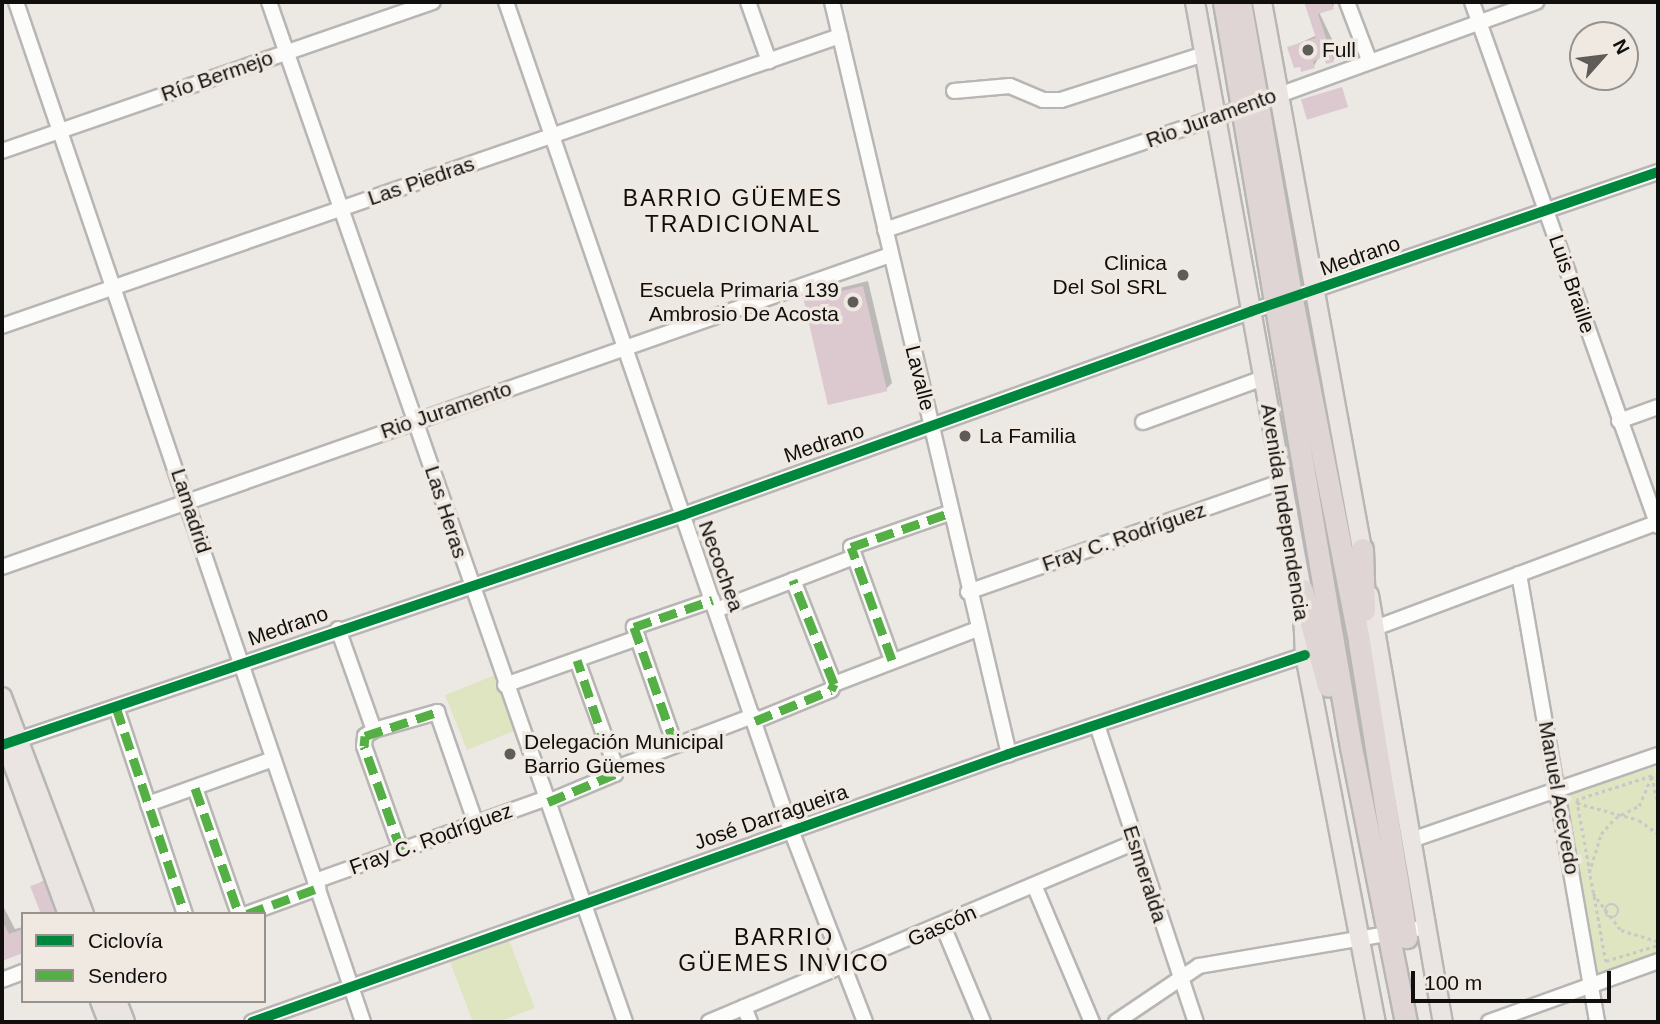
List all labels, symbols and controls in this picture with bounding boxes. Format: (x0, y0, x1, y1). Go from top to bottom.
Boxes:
north arrow (1569, 21, 1639, 91)
text: N (1609, 36, 1634, 58)
place label: Full (1322, 37, 1356, 63)
marker: Full (1300, 42, 1316, 58)
street label: Río Bermejo (158, 45, 276, 107)
street label: Rio Juramento (1143, 83, 1279, 153)
street label: Las Piedras (364, 151, 478, 211)
district label: BARRIO GÜEMES TRADICIONAL (624, 184, 842, 238)
street label: Medrano (1317, 231, 1403, 281)
street label: Luis Braille (1543, 231, 1601, 337)
place label: Clinica Del Sol SRL (1053, 250, 1167, 300)
marker: Clinica Del Sol SRL (1173, 265, 1193, 285)
place label: Escuela Primaria 139 Ambrosio De Acosta (639, 277, 839, 327)
marker: Escuela Primaria 139 Ambrosio De Acosta (845, 294, 861, 310)
street label: Lavalle (900, 343, 940, 413)
street label: Rio Juramento (377, 376, 515, 444)
street label: Avenida Independencia (1255, 402, 1315, 622)
street label: Medrano (781, 418, 867, 468)
place label: La Familia (979, 423, 1076, 449)
marker: La Familia (957, 428, 973, 444)
street label: Las Heras (419, 463, 473, 561)
street label: Lamadrid (165, 465, 217, 557)
street label: Fray C. Rodríguez (1039, 497, 1209, 577)
street label: Necochea (693, 517, 749, 615)
street label: Medrano (245, 601, 331, 651)
street label: Manuel Acevedo (1533, 719, 1585, 877)
place label: Delegación Municipal Barrio Güemes (524, 729, 724, 779)
marker: Delegación Municipal Barrio Güemes (502, 746, 518, 762)
street label: José Darragueira (691, 779, 851, 855)
street label: Fray C. Rodríguez (346, 798, 516, 880)
street label: Esmeralda (1118, 822, 1172, 926)
street label: Gascón (904, 900, 980, 952)
legend (21, 912, 266, 1003)
district label: BARRIO GÜEMES INVICO (680, 923, 888, 977)
text: Ciclovía (88, 929, 163, 952)
scale bar (1415, 958, 1614, 1002)
text: Sendero (88, 964, 167, 987)
text: 100 m (1424, 971, 1482, 994)

